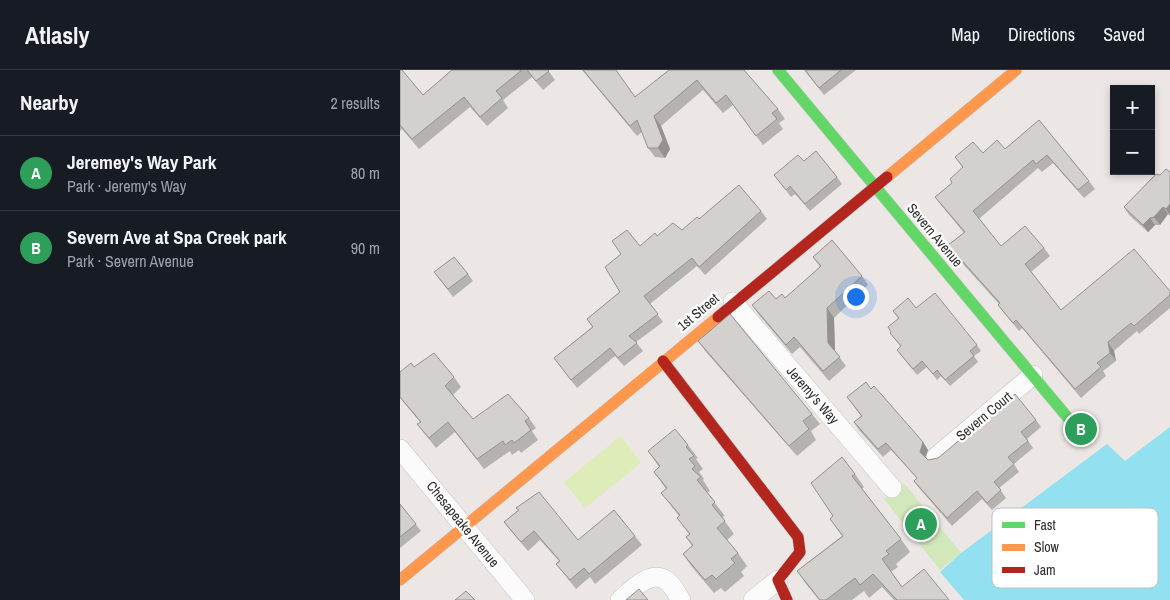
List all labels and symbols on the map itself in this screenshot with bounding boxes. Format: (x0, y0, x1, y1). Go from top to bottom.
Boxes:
street label: Severn Avenue (903, 199, 967, 271)
your location (843, 284, 869, 310)
street label: 1st Street (673, 289, 723, 335)
street label: Jeremy's Way (783, 362, 843, 428)
street label: Severn Court (952, 387, 1016, 445)
pin: B (1065, 410, 1097, 448)
street label: Chesapeake Avenue (423, 477, 503, 571)
pin: A (905, 505, 937, 543)
legend (992, 508, 1158, 588)
text: Fast (1034, 516, 1056, 534)
text: Slow (1034, 538, 1060, 556)
text: Jam (1034, 561, 1056, 579)

